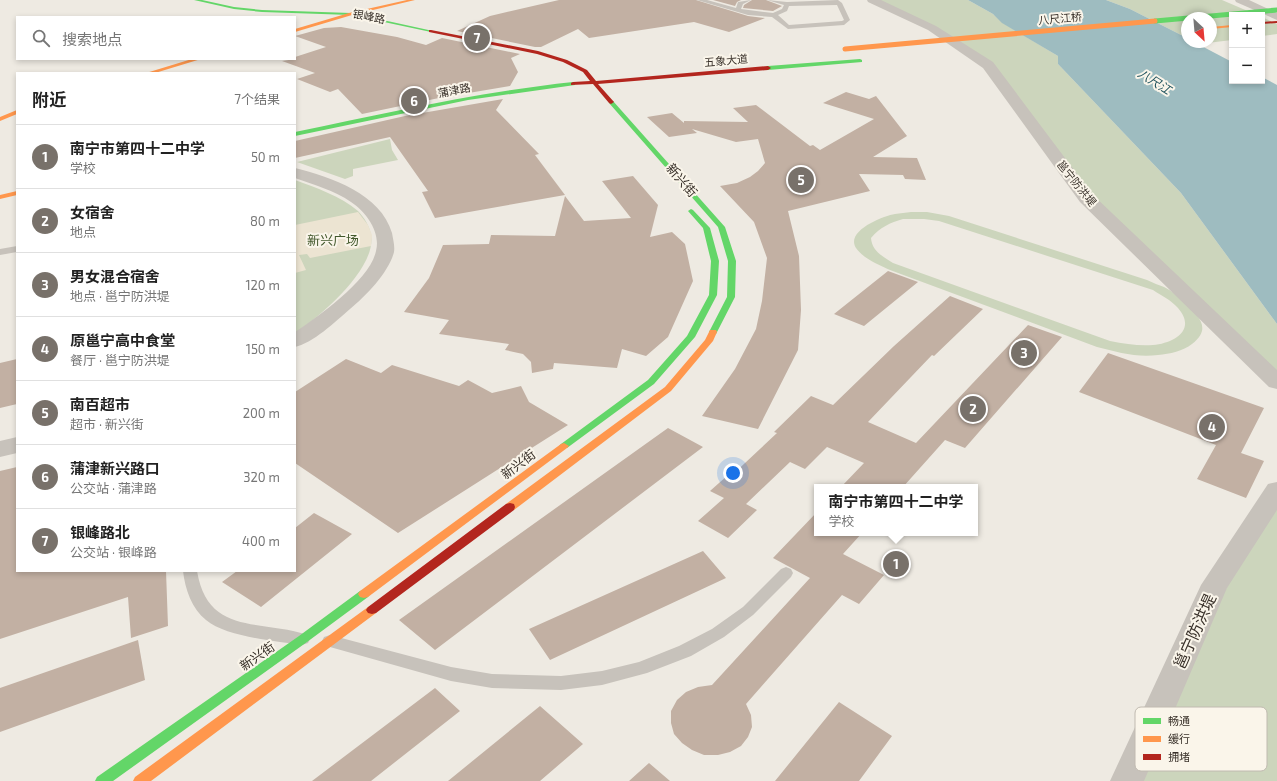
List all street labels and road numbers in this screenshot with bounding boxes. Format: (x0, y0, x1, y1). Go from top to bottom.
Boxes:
street label: 银峰路 (352, 6, 386, 26)
street label: 八尺江桥 (1038, 10, 1082, 26)
street label: 五象大道 (704, 52, 748, 68)
street label: 蒲津路 (437, 80, 471, 100)
street label: 邕宁防洪堤 (1055, 158, 1099, 208)
street label: 新兴街 (663, 160, 701, 200)
street label: 新兴街 (498, 446, 538, 482)
street label: 邕宁防洪堤 (1169, 591, 1219, 671)
street label: 新兴街 (236, 638, 278, 674)

